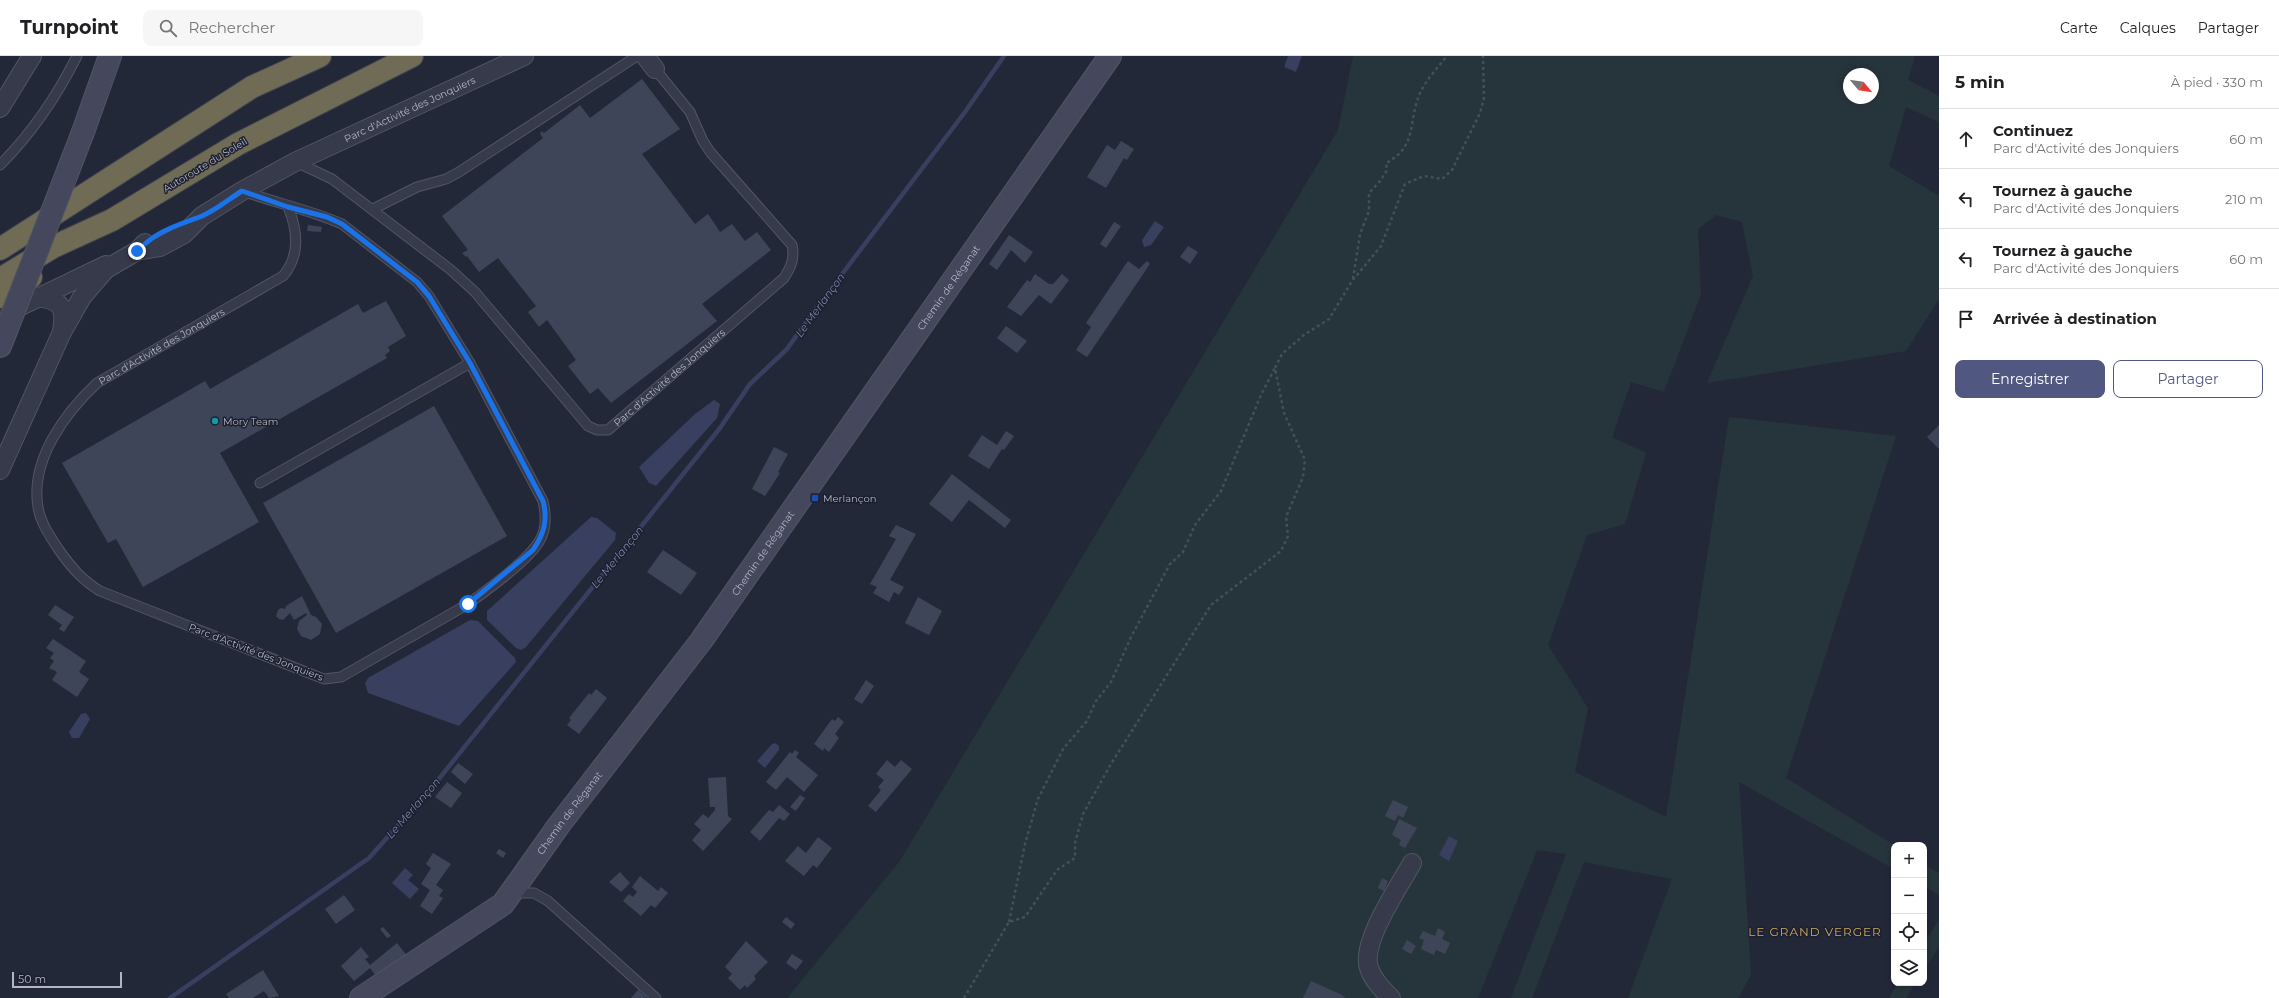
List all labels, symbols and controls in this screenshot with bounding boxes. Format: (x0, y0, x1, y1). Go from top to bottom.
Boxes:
search box (143, 10, 423, 46)
text: Turnpoint (20, 16, 119, 39)
icon: search (157, 17, 179, 39)
text: Rechercher (189, 18, 275, 37)
text: Carte (2060, 19, 2098, 37)
text: Calques (2120, 19, 2176, 37)
text: Partager (2198, 19, 2259, 37)
north arrow (1843, 68, 1879, 104)
text: 5 min (1955, 72, 2005, 92)
street label: Parc d'Activité des Jonquiers (342, 73, 477, 145)
text: À pied · 330 m (2171, 74, 2263, 90)
text: Continuez (1993, 121, 2073, 140)
icon: ahead (1955, 128, 1977, 150)
text: 60 m (2229, 131, 2263, 147)
street label: Autoroute du Soleil (161, 135, 249, 195)
text: Parc d'Activité des Jonquiers (1993, 140, 2179, 156)
text: Tournez à gauche (1993, 181, 2132, 200)
icon: left (1955, 188, 1977, 210)
text: 210 m (2225, 191, 2263, 207)
text: Parc d'Activité des Jonquiers (1993, 200, 2179, 216)
text: Tournez à gauche (1993, 241, 2132, 260)
route end (128, 242, 146, 260)
street label: Chemin de Réganat (914, 242, 982, 332)
icon: left (1955, 248, 1977, 270)
text: 60 m (2229, 251, 2263, 267)
text: Parc d'Activité des Jonquiers (1993, 260, 2179, 276)
water label: Le Merlançon (792, 270, 848, 340)
street label: Parc d'Activité des Jonquiers (96, 305, 227, 387)
icon: arrive (1955, 308, 1977, 330)
text: Arrivée à destination (1993, 309, 2157, 328)
street label: Parc d'Activité des Jonquiers (611, 325, 728, 429)
button: Enregistrer (1955, 360, 2105, 398)
button: Partager (2113, 360, 2263, 398)
place label: Mory Team (223, 415, 278, 428)
marker: Mory Team (210, 416, 220, 426)
place label: Merlançon (823, 492, 876, 505)
marker: Merlançon (810, 493, 820, 503)
street label: Chemin de Réganat (728, 508, 797, 598)
water label: Le Merlançon (588, 523, 646, 591)
route start (459, 595, 477, 613)
street label: Parc d'Activité des Jonquiers (187, 620, 325, 684)
street label: Chemin de Réganat (534, 769, 605, 857)
water label: Le Merlançon (383, 775, 443, 841)
map controls (1891, 842, 1927, 986)
button: + (1891, 842, 1927, 878)
button: − (1891, 878, 1927, 914)
button: locate (1891, 914, 1927, 950)
district label: LE GRAND VERGER (1748, 924, 1882, 939)
button: layers (1891, 950, 1927, 986)
scale bar (12, 970, 122, 989)
text: 50 m (18, 972, 46, 986)

